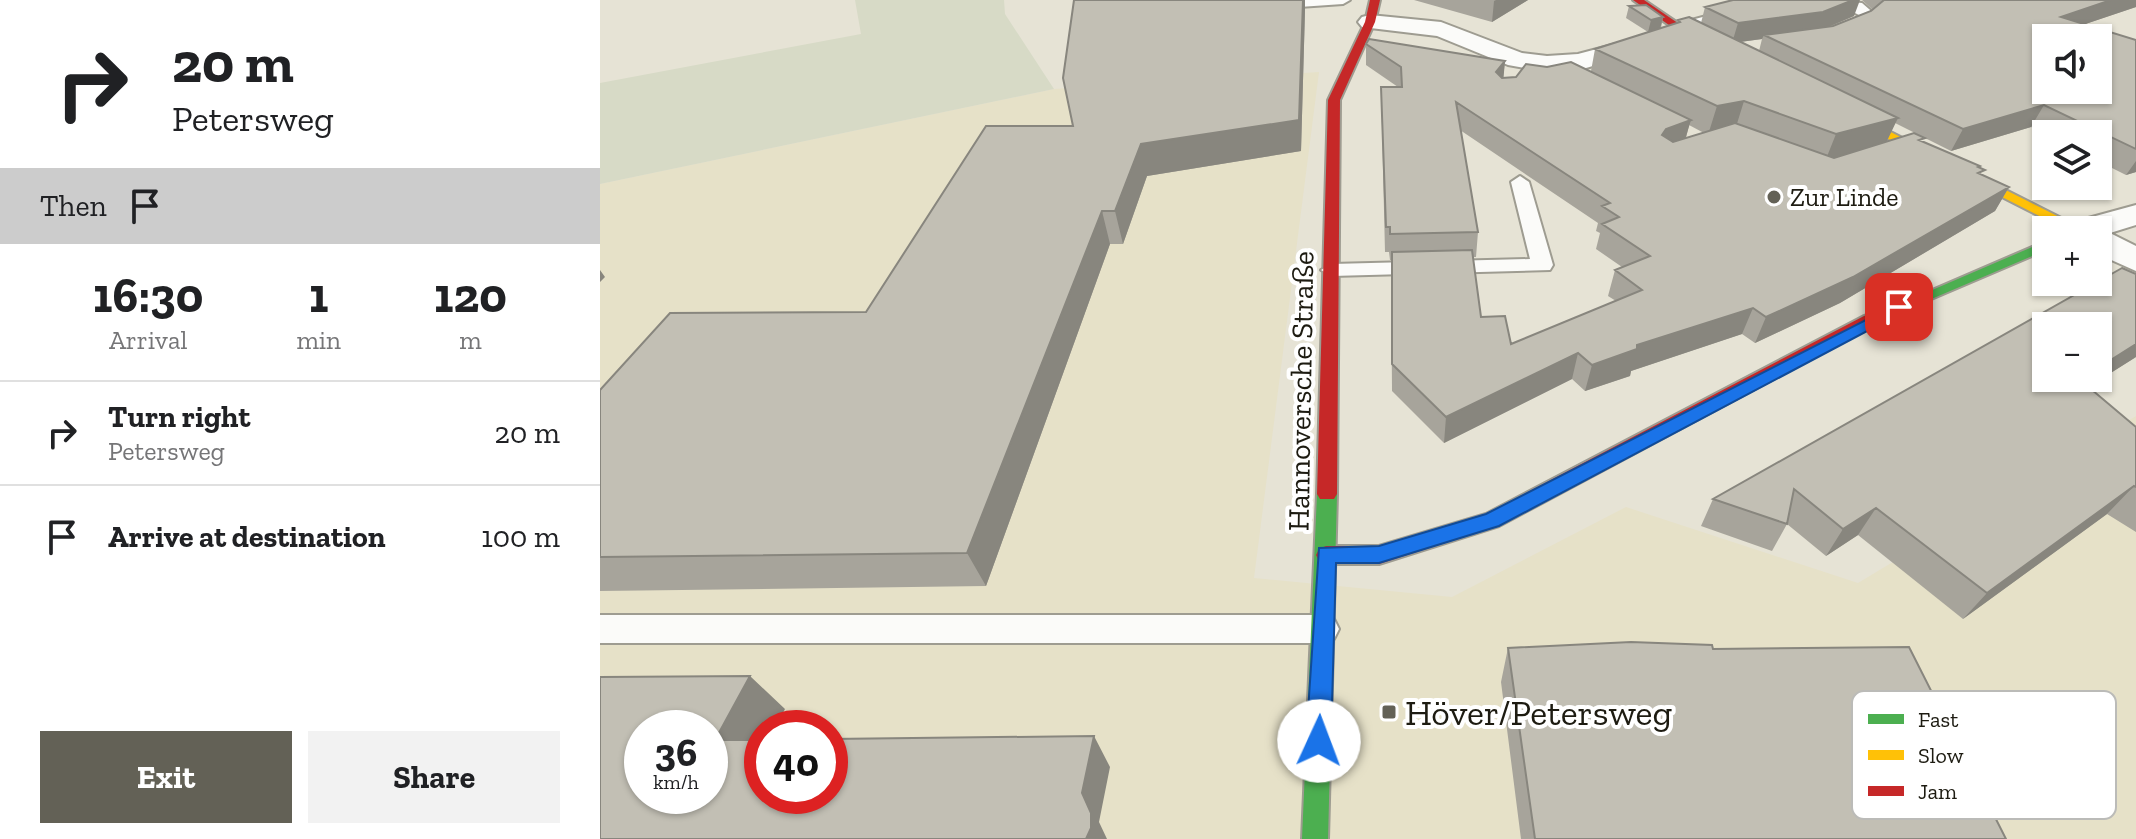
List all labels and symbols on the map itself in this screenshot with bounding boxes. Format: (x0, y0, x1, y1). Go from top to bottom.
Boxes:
place label: Zur Linde (1790, 181, 1899, 213)
marker: Zur Linde (1765, 188, 1783, 206)
street label: Hannoversche Straße (1281, 251, 1321, 531)
pin (1865, 273, 1933, 341)
place label: Höver/Petersweg (1405, 691, 1673, 734)
legend (1852, 691, 2116, 819)
position arrow (1277, 699, 1361, 783)
marker: Höver/Petersweg (1380, 703, 1398, 721)
text: Fast (1918, 706, 1959, 733)
speed limit sign: 40 (744, 710, 848, 814)
text: Slow (1918, 742, 1964, 769)
text: Jam (1918, 778, 1957, 805)

